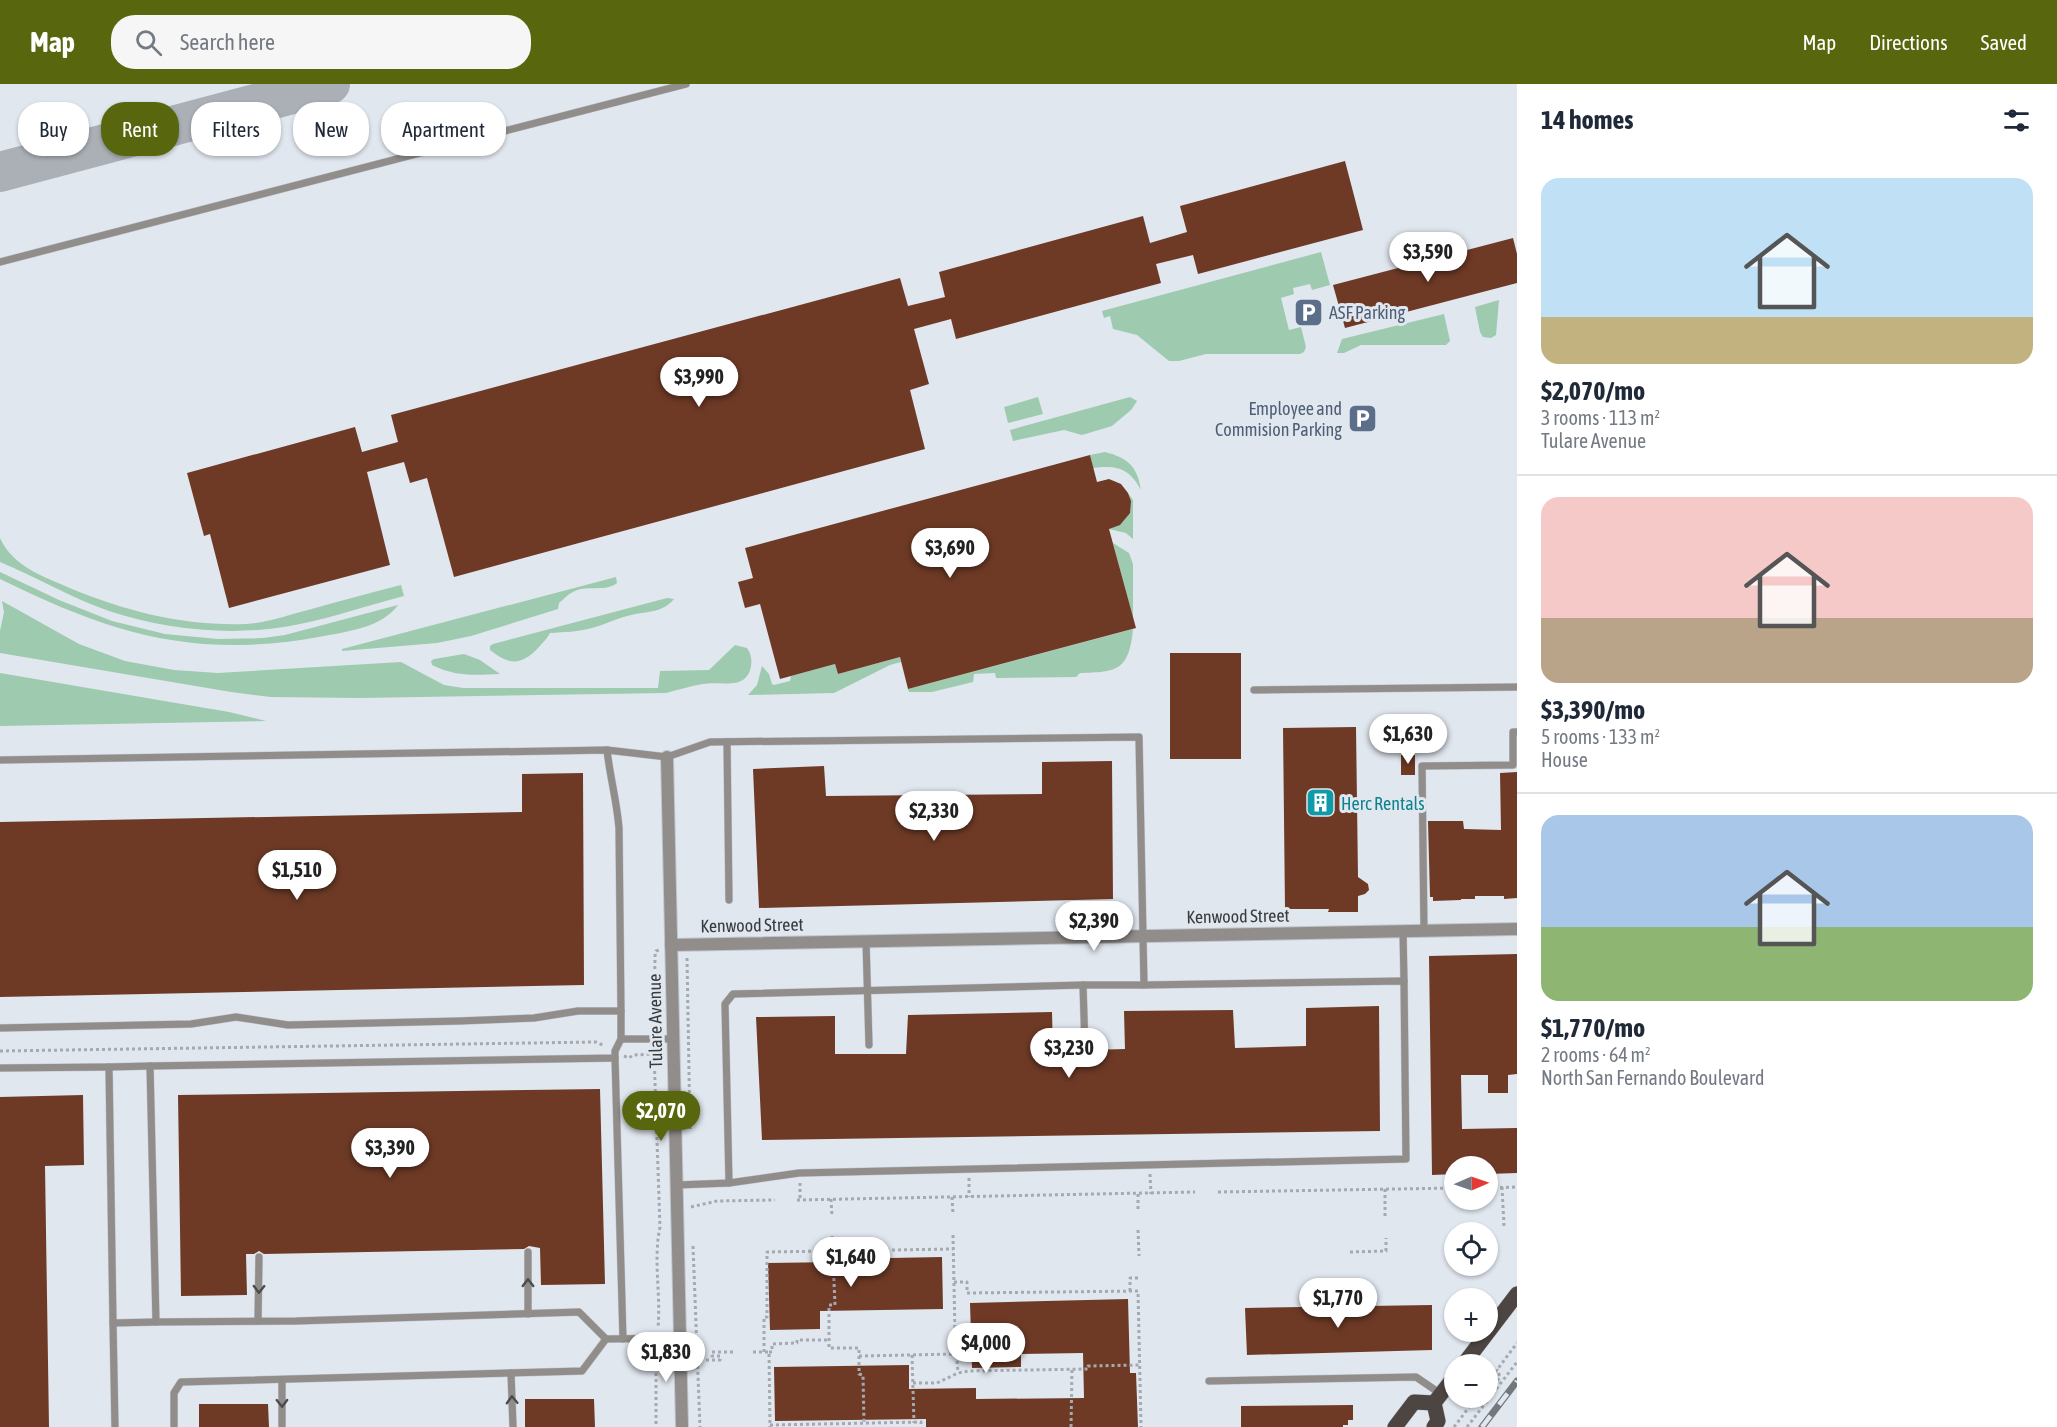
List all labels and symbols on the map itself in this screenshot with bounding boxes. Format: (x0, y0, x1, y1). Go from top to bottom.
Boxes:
pin: $3,590 (1379, 232, 1477, 283)
parking icon: ASF Parking (1292, 296, 1324, 328)
place label: ASF Parking (1329, 302, 1405, 323)
pin: $3,990 (650, 357, 748, 408)
place label: Employee and Commision Parking (1215, 398, 1342, 440)
parking icon: Employee and Commision Parking (1347, 402, 1379, 434)
pin: $3,690 (901, 528, 999, 579)
pin: $1,630 (1359, 714, 1457, 765)
building icon: Herc Rentals (1304, 787, 1336, 819)
pin: $2,330 (885, 791, 983, 842)
place label: Herc Rentals (1341, 793, 1425, 814)
pin: $1,510 (248, 850, 346, 901)
pin: $2,390 (1045, 901, 1143, 952)
street label: Kenwood Street (1186, 905, 1290, 927)
street label: Kenwood Street (700, 914, 804, 936)
street label: Tulare Avenue (644, 974, 666, 1068)
pin: $3,230 (1020, 1028, 1118, 1079)
pin: $2,070 (612, 1091, 710, 1142)
pin: $3,390 (341, 1128, 439, 1179)
north arrow (1444, 1156, 1498, 1210)
pin: $1,640 (802, 1237, 900, 1288)
one-way arrow (522, 1278, 534, 1287)
pin: $1,770 (1289, 1278, 1387, 1329)
one-way arrow (253, 1285, 265, 1294)
pin: $4,000 (937, 1323, 1035, 1374)
pin: $1,830 (617, 1332, 715, 1383)
one-way arrow (506, 1396, 518, 1405)
one-way arrow (276, 1399, 288, 1408)

